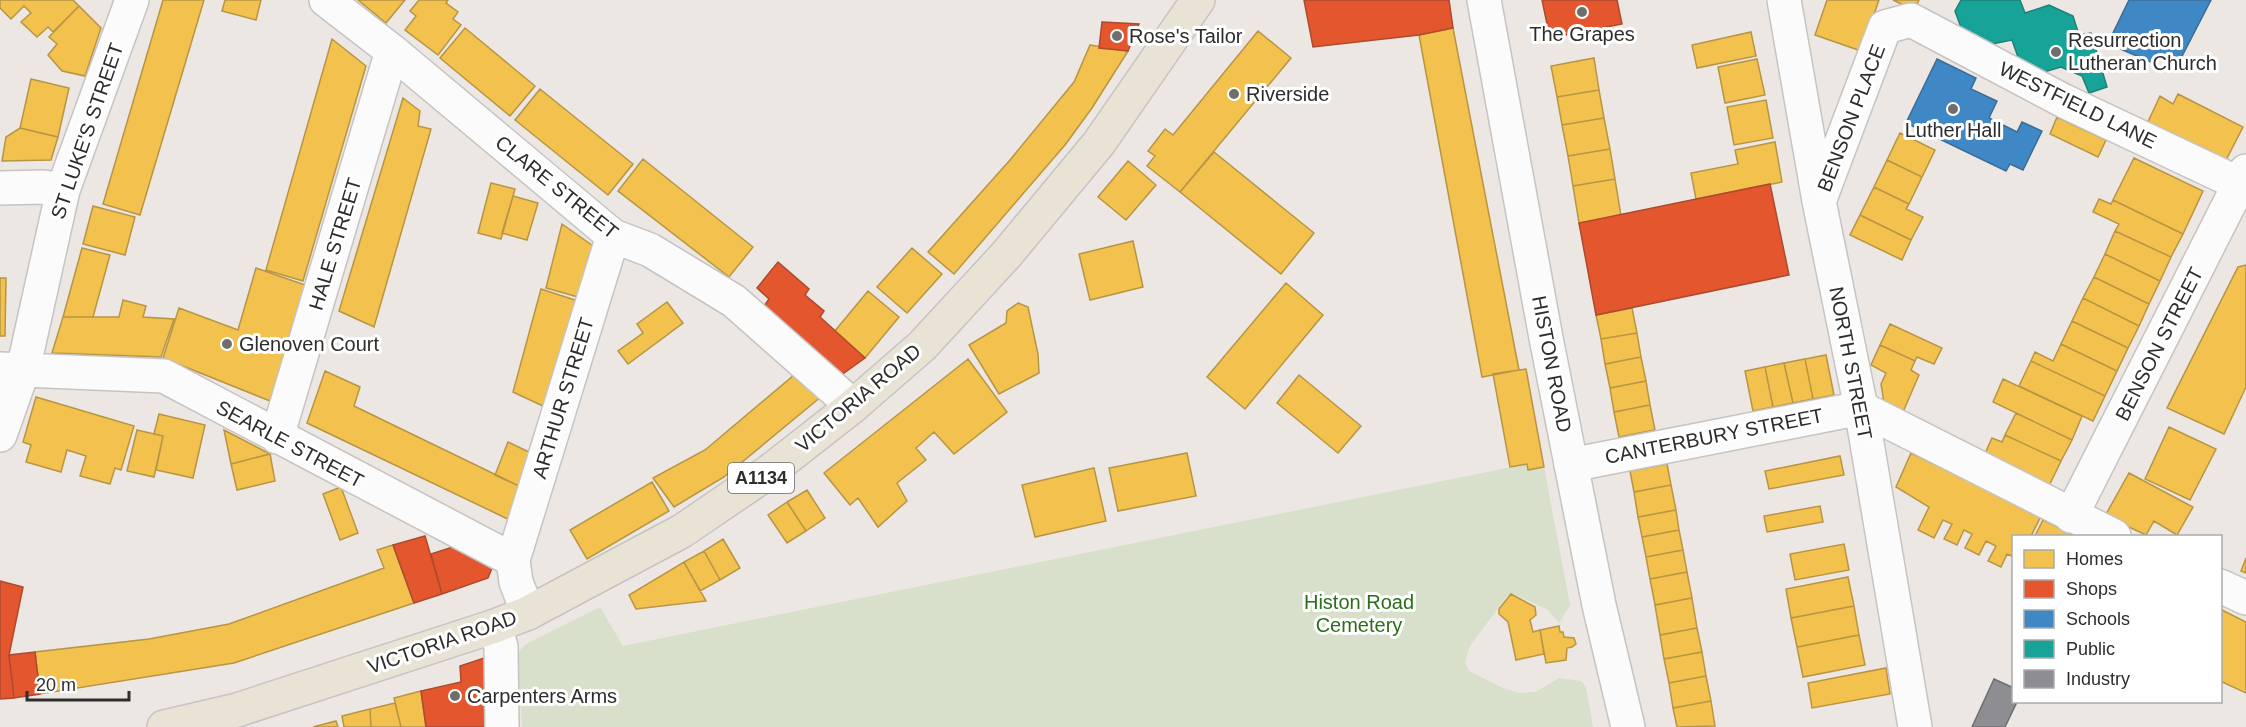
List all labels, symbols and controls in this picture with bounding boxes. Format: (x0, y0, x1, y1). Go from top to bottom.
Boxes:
marker: The Grapes (1575, 5, 1589, 19)
place label: The Grapes (1529, 23, 1635, 45)
place label: Rose's Tailor (1129, 25, 1243, 47)
marker: Rose's Tailor (1110, 29, 1124, 43)
place label: Resurrection Lutheran Church (2068, 29, 2217, 74)
street label: ST LUKE'S STREET (47, 40, 127, 222)
street label: BENSON PLACE (1813, 41, 1889, 195)
marker: Resurrection Lutheran Church (2049, 45, 2063, 59)
street label: WESTFIELD LANE (1996, 57, 2160, 153)
place label: Riverside (1246, 83, 1329, 105)
marker: Riverside (1227, 87, 1241, 101)
marker: Luther Hall (1946, 102, 1960, 116)
place label: Luther Hall (1905, 119, 2001, 141)
street label: CLARE STREET (491, 131, 623, 243)
street label: HALE STREET (304, 175, 366, 313)
street label: BENSON STREET (2111, 264, 2207, 424)
street label: NORTH STREET (1825, 285, 1877, 441)
street label: HISTON ROAD (1528, 294, 1576, 434)
street label: ARTHUR STREET (528, 315, 598, 481)
place label: Glenoven Court (239, 333, 380, 355)
marker: Glenoven Court (220, 337, 234, 351)
street label: VICTORIA ROAD (791, 339, 925, 457)
street label: SEARLE STREET (213, 396, 367, 492)
street label: CANTERBURY STREET (1603, 404, 1825, 468)
road number: A1134 (728, 463, 794, 493)
legend (2012, 535, 2222, 703)
text: Homes (2066, 549, 2123, 569)
text: Shops (2066, 579, 2117, 599)
park label: Histon Road Cemetery (1304, 591, 1414, 636)
street label: VICTORIA ROAD (365, 606, 519, 678)
text: Schools (2066, 609, 2130, 629)
text: Public (2066, 639, 2115, 659)
scale bar (27, 664, 129, 702)
text: Industry (2066, 669, 2130, 689)
text: 20 m (36, 675, 76, 695)
place label: Carpenters Arms (467, 685, 617, 707)
marker: Carpenters Arms (448, 689, 462, 703)

